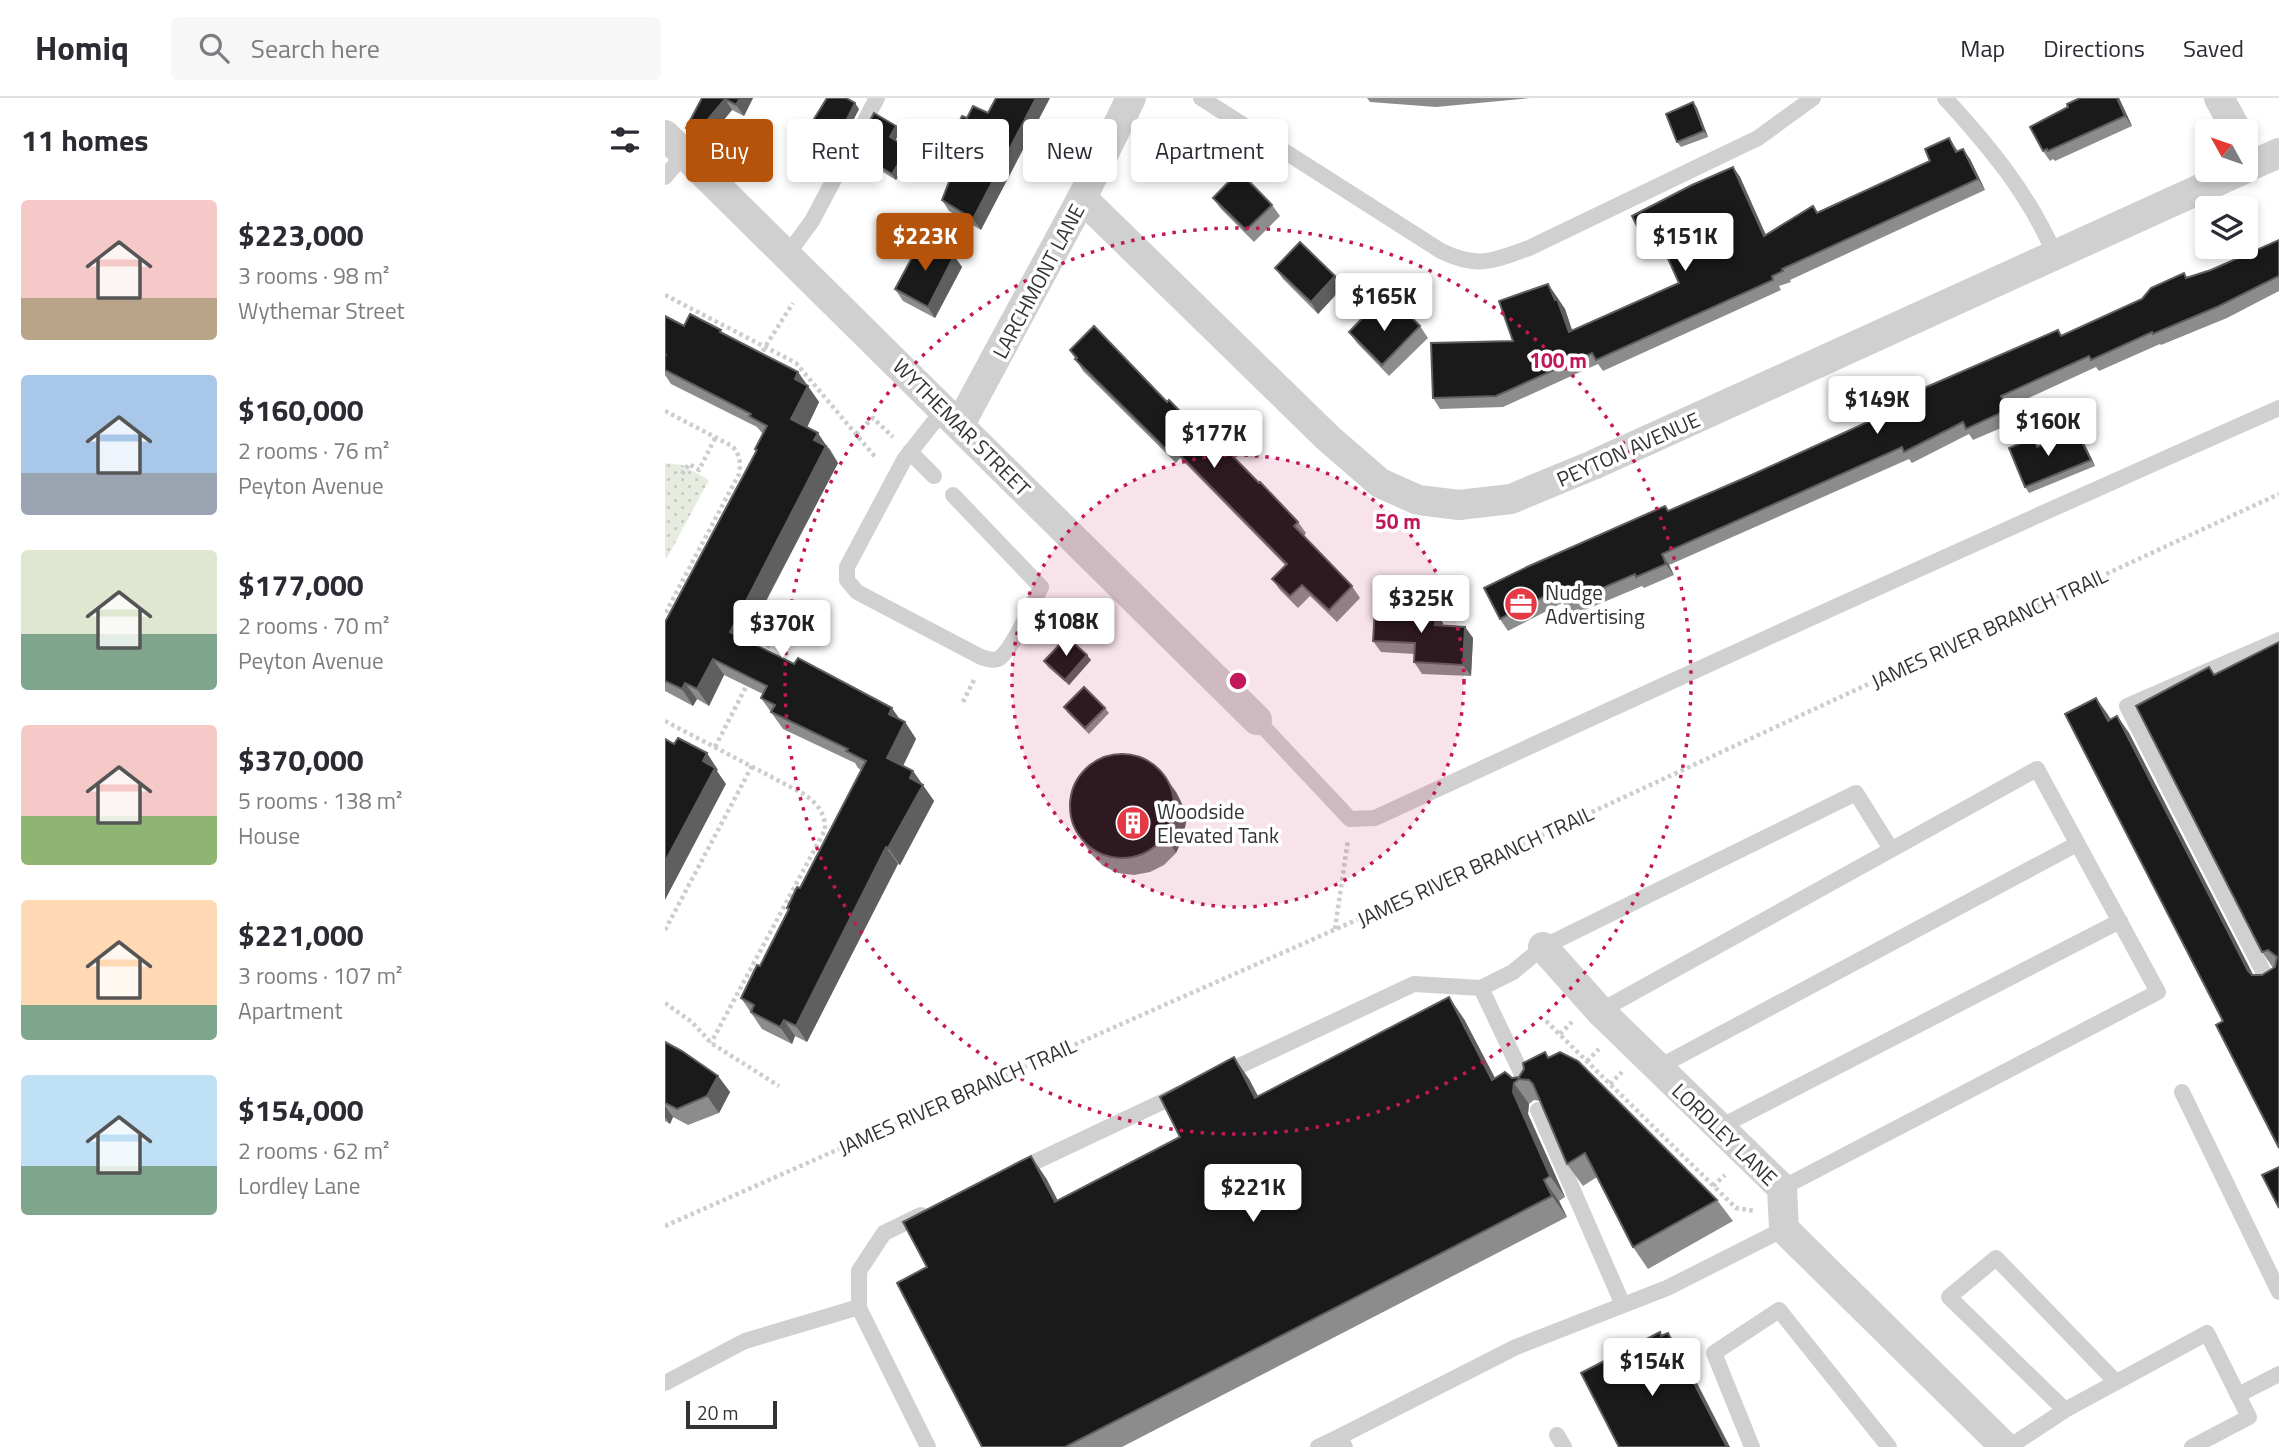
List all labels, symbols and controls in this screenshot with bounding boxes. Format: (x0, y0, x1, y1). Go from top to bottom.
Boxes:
search box (171, 17, 661, 80)
text: Homiq (35, 23, 129, 73)
icon: search (195, 29, 233, 67)
text: Search here (251, 29, 380, 68)
text: Map (1960, 30, 2005, 66)
text: Directions (2043, 30, 2145, 66)
text: Saved (2183, 30, 2244, 66)
text: 11 homes (21, 117, 148, 163)
chip: Buy (686, 119, 773, 182)
chip: Rent (787, 119, 883, 182)
chip: Filters (897, 119, 1009, 182)
chip: New (1023, 119, 1117, 182)
chip: Apartment (1131, 119, 1288, 182)
north arrow (2195, 119, 2257, 182)
map controls (2195, 119, 2258, 259)
icon: filters (606, 121, 644, 159)
button: layers (2195, 196, 2258, 259)
street label: LARCHMONT LANE (984, 198, 1092, 364)
text: $223,000 (238, 212, 364, 258)
pin: $223K (876, 214, 974, 273)
pin: $151K (1636, 214, 1734, 273)
text: $223K (892, 218, 958, 253)
text: $151K (1652, 218, 1718, 253)
icon: home (77, 228, 161, 312)
text: 3 rooms · 98 m² (238, 258, 389, 293)
pin: $165K (1335, 274, 1433, 333)
text: $165K (1351, 278, 1417, 313)
text: Wythemar Street (238, 293, 405, 328)
text: 100 m (1529, 344, 1587, 376)
street label: WYTHEMAR STREET (886, 351, 1038, 503)
pin: $149K (1828, 376, 1926, 436)
text: $149K (1844, 381, 1910, 416)
text: $160,000 (238, 387, 364, 433)
pin: $160K (1999, 398, 2097, 458)
icon: home (77, 403, 161, 487)
street label: PEYTON AVENUE (1551, 403, 1705, 495)
text: $160K (2015, 403, 2081, 438)
pin: $177K (1165, 410, 1263, 470)
text: $177K (1181, 415, 1247, 450)
text: 2 rooms · 76 m² (238, 433, 389, 468)
text: Peyton Avenue (238, 468, 384, 503)
text: 50 m (1375, 505, 1421, 537)
street label: JAMES RIVER BRANCH TRAIL (1866, 559, 2112, 697)
text: $177,000 (238, 562, 364, 608)
pin: $325K (1372, 575, 1470, 635)
place label: Nudge Advertising (1545, 576, 1645, 632)
icon: home (77, 578, 161, 662)
text: $325K (1388, 580, 1454, 615)
office icon: Nudge Advertising (1502, 585, 1540, 623)
pin: $108K (1017, 598, 1115, 658)
pin: $370K (733, 601, 831, 660)
text: $108K (1033, 603, 1099, 638)
text: $370K (749, 605, 815, 640)
text: 2 rooms · 70 m² (238, 608, 389, 643)
text: Peyton Avenue (238, 643, 384, 678)
centre of rings (1226, 669, 1250, 693)
text: $370,000 (238, 737, 364, 783)
icon: home (77, 753, 161, 837)
text: 5 rooms · 138 m² (238, 783, 402, 818)
place label: Woodside Elevated Tank (1157, 795, 1279, 851)
street label: JAMES RIVER BRANCH TRAIL (1352, 797, 1598, 935)
building icon: Woodside Elevated Tank (1114, 804, 1152, 842)
text: House (238, 818, 300, 853)
text: $221,000 (238, 912, 364, 958)
icon: home (77, 928, 161, 1012)
text: 3 rooms · 107 m² (238, 958, 402, 993)
text: Apartment (238, 993, 343, 1028)
street label: JAMES RIVER BRANCH TRAIL (833, 1029, 1081, 1163)
street label: LORDLEY LANE (1665, 1075, 1785, 1193)
text: $154,000 (238, 1087, 364, 1133)
icon: home (77, 1103, 161, 1187)
text: 2 rooms · 62 m² (238, 1133, 389, 1168)
pin: $221K (1204, 1164, 1302, 1224)
text: Lordley Lane (238, 1168, 360, 1203)
text: $221K (1220, 1169, 1286, 1204)
pin: $154K (1603, 1338, 1701, 1398)
text: $154K (1619, 1343, 1685, 1378)
scale bar (686, 1398, 777, 1430)
text: 20 m (697, 1398, 738, 1427)

